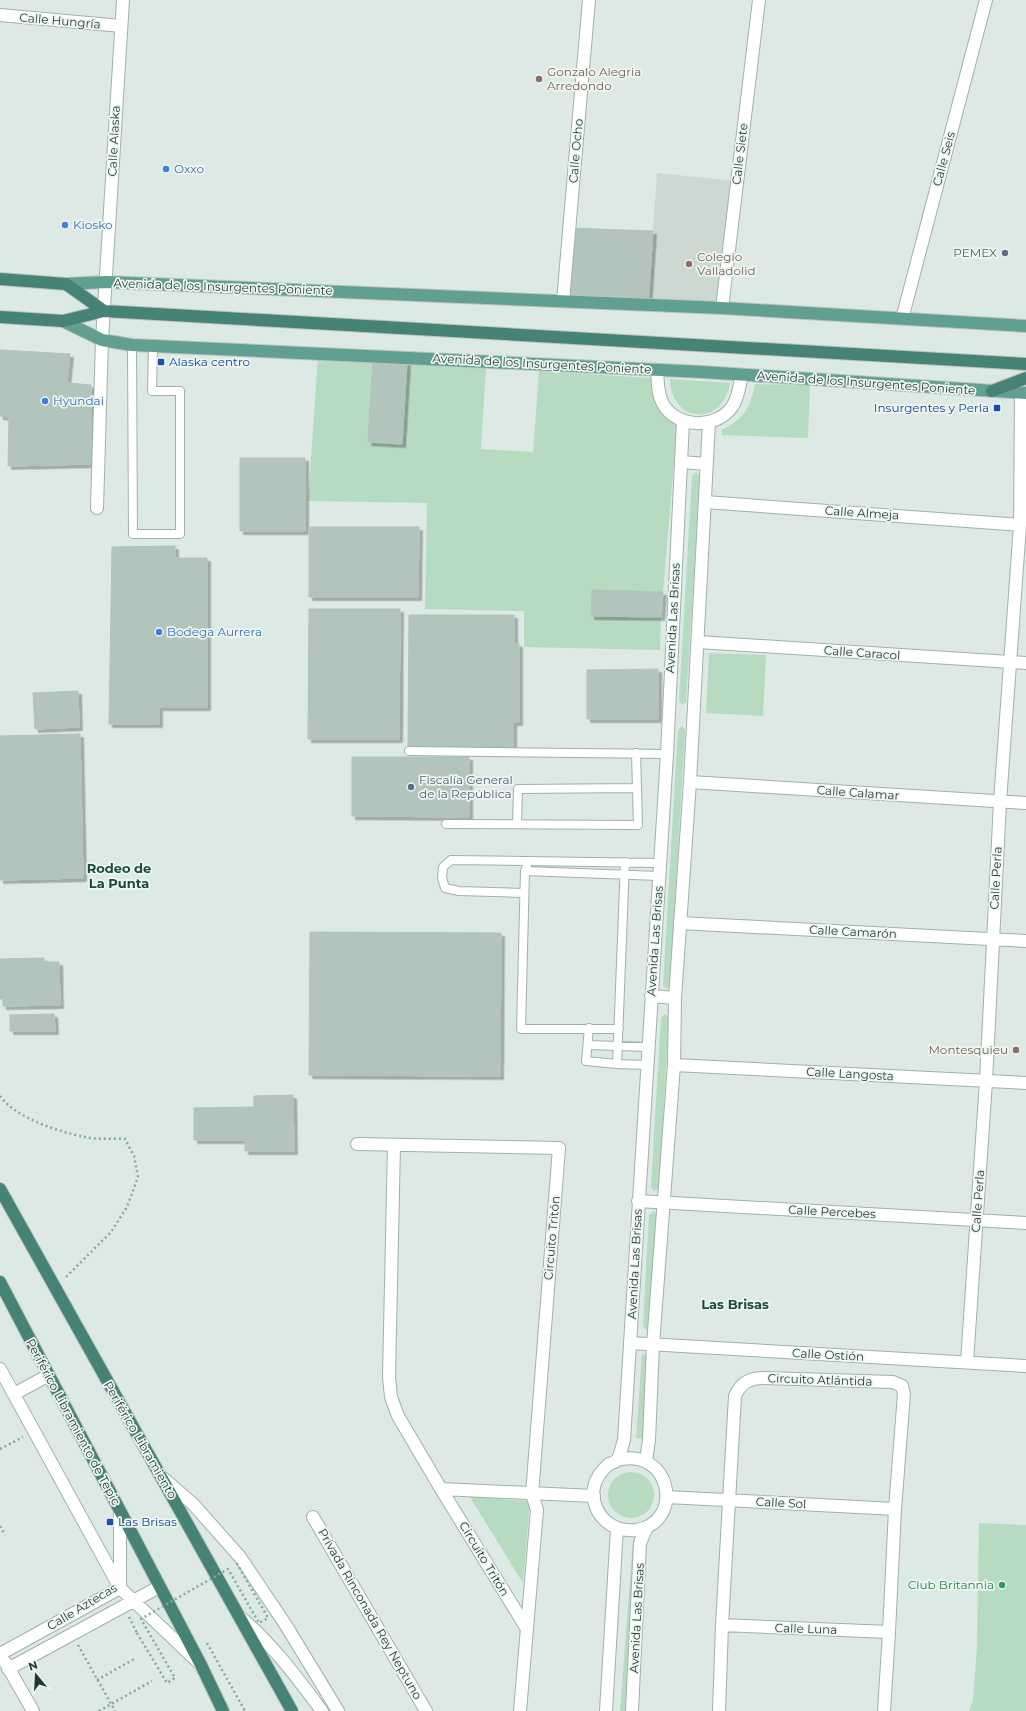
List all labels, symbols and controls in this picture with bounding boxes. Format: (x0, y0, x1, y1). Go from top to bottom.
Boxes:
street label: Calle Hungría (19, 9, 101, 32)
place label: Gonzalo Alegria Arredondo (547, 64, 641, 93)
marker: Gonzalo Alegria Arredondo (534, 74, 544, 84)
street label: Calle Alaska (104, 105, 123, 177)
street label: Calle Ocho (565, 118, 586, 184)
street label: Calle Siete (728, 122, 751, 186)
street label: Calle Seis (929, 130, 958, 188)
place label: Oxxo (174, 161, 204, 176)
marker: Oxxo (161, 164, 171, 174)
place label: Kiosko (73, 217, 113, 232)
marker: Kiosko (60, 220, 70, 230)
place label: PEMEX (953, 245, 997, 260)
marker: PEMEX (1000, 248, 1010, 258)
place label: Colegio Valladolid (697, 249, 756, 278)
marker: Colegio Valladolid (684, 259, 694, 269)
street label: Avenida de los Insurgentes Poniente (113, 275, 333, 298)
street label: Avenida de los Insurgentes Poniente (432, 350, 652, 377)
place label: Alaska centro (169, 354, 250, 369)
marker: Alaska centro (156, 357, 166, 367)
street label: Avenida de los Insurgentes Poniente (756, 367, 976, 398)
place label: Hyundai (53, 393, 104, 408)
marker: Hyundai (40, 396, 50, 406)
place label: Insurgentes y Perla (874, 400, 989, 415)
marker: Insurgentes y Perla (992, 403, 1002, 413)
street label: Calle Almeja (824, 502, 900, 523)
street label: Avenida Las Brisas (662, 562, 683, 674)
place label: Bodega Aurrera (167, 624, 262, 639)
marker: Bodega Aurrera (154, 627, 164, 637)
street label: Calle Caracol (823, 642, 901, 663)
place label: Fiscalía General de la República (419, 772, 513, 801)
marker: Fiscalía General de la República (406, 782, 416, 792)
street label: Calle Calamar (816, 782, 900, 803)
street label: Calle Perla (986, 846, 1005, 910)
district label: Rodeo de La Punta (87, 860, 151, 891)
street label: Avenida Las Brisas (643, 885, 666, 997)
street label: Calle Camarón (809, 922, 897, 941)
place label: Montesquieu (928, 1042, 1008, 1057)
marker: Montesquieu (1011, 1045, 1021, 1055)
street label: Calle Langosta (806, 1064, 894, 1083)
street label: Calle Perla (968, 1169, 987, 1233)
street label: Circuito Tritón (540, 1195, 563, 1281)
street label: Calle Percebes (788, 1202, 876, 1221)
street label: Avenida Las Brisas (624, 1208, 645, 1320)
district label: Las Brisas (701, 1296, 769, 1312)
street label: Periférico Libramiento de Tepic (23, 1336, 124, 1508)
street label: Calle Ostión (792, 1345, 864, 1364)
street label: Circuito Atlántida (767, 1370, 873, 1389)
street label: Periférico Libramiento (101, 1378, 180, 1501)
street label: Calle Sol (755, 1494, 807, 1511)
place label: Las Brisas (118, 1514, 177, 1529)
marker: Las Brisas (105, 1517, 115, 1527)
street label: Circuito Tritón (456, 1519, 513, 1599)
street label: Privada Rinconada Rey Neptuno (315, 1526, 426, 1702)
street label: Avenida Las Brisas (626, 1562, 647, 1674)
place label: Club Britannia (908, 1577, 994, 1592)
street label: Calle Aztecas (44, 1580, 119, 1633)
marker: Club Britannia (997, 1580, 1007, 1590)
street label: Calle Luna (774, 1620, 838, 1637)
north arrow (16, 1655, 56, 1695)
text: N (27, 1657, 39, 1674)

